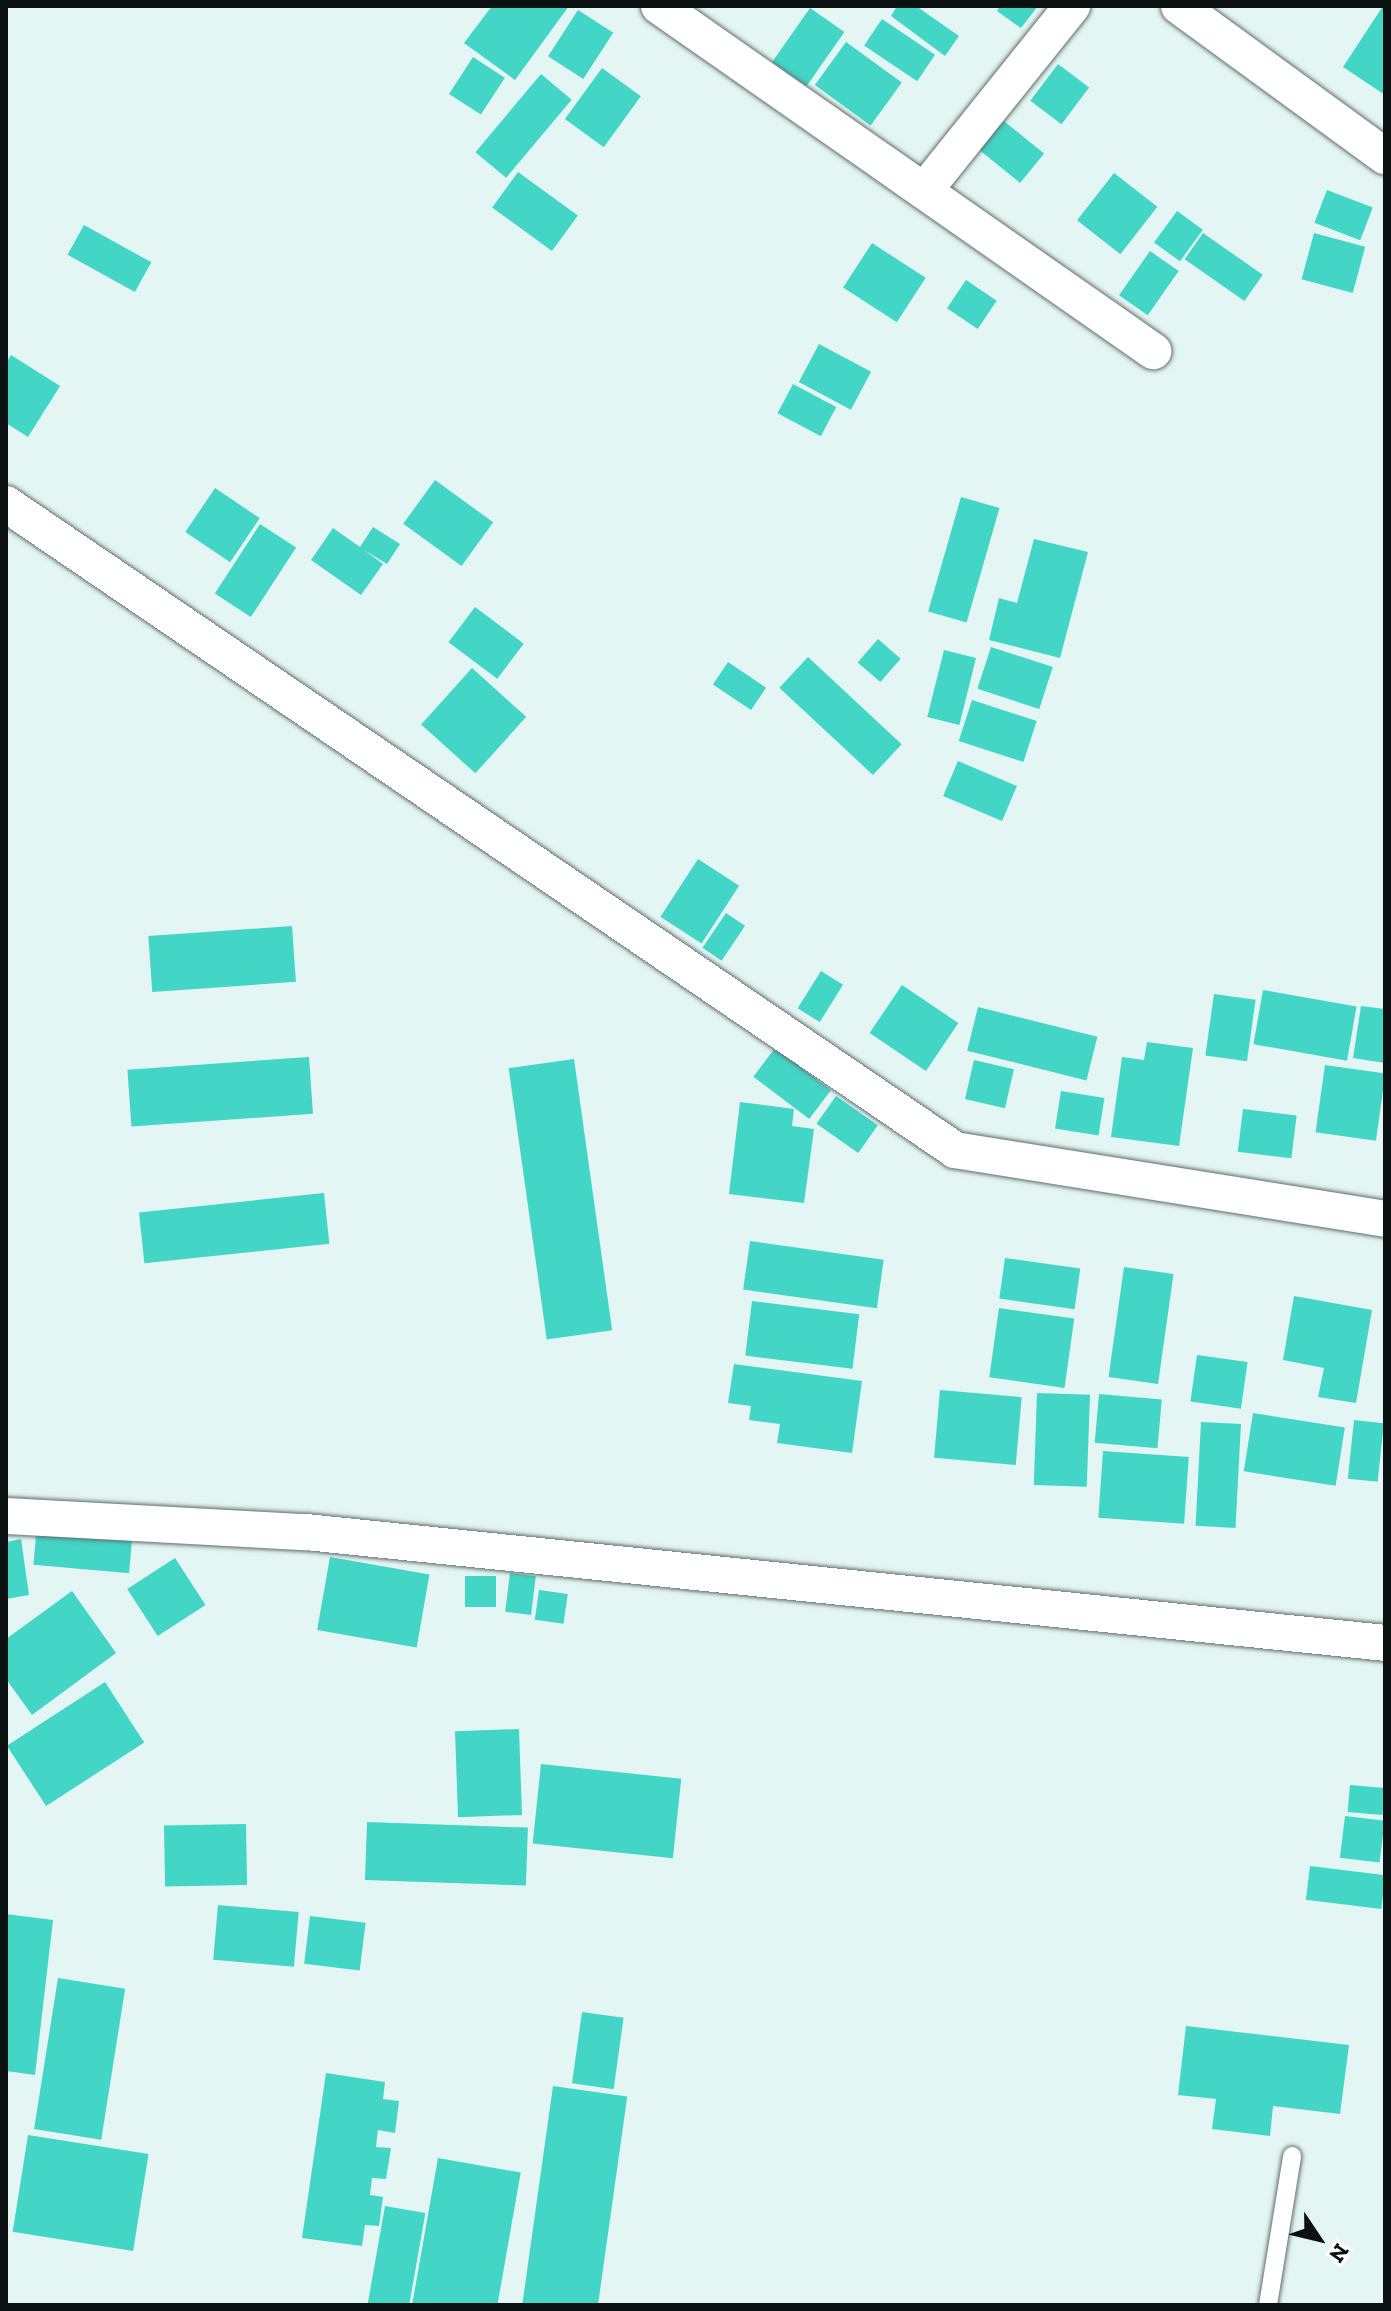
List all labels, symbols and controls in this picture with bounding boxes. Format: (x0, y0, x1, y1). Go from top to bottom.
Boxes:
north arrow (1279, 2199, 1359, 2279)
text: N (1323, 2238, 1355, 2268)

